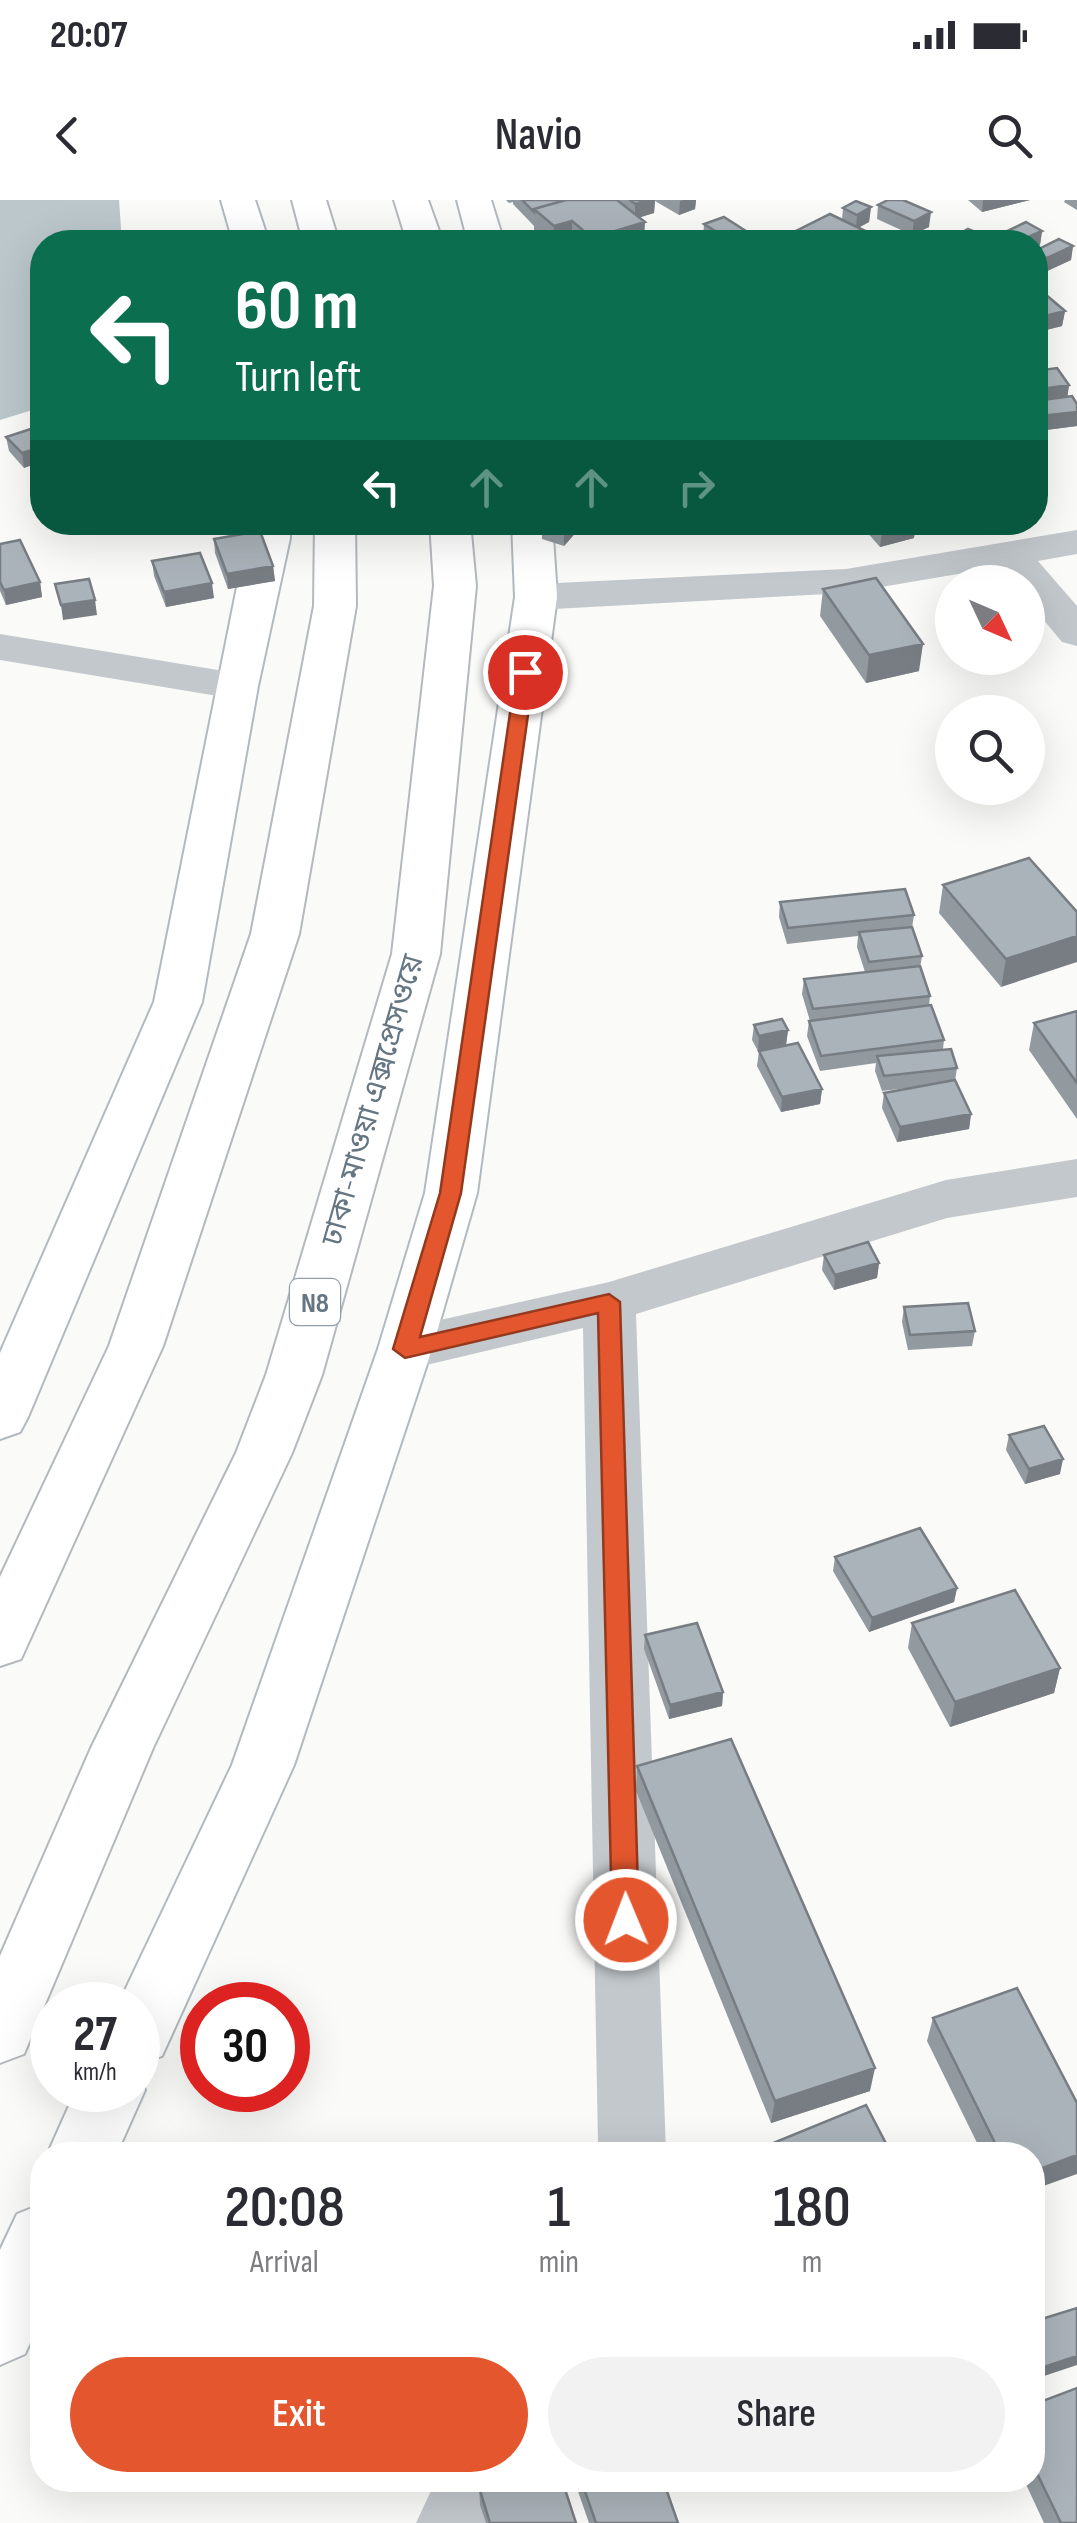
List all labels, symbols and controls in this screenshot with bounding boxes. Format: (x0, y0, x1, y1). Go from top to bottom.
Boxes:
text: 20:07 (50, 13, 127, 58)
icon: back (40, 108, 95, 163)
text: Navio (495, 108, 582, 163)
icon: search (982, 108, 1037, 163)
text: 60 m (235, 265, 359, 349)
icon: left (70, 270, 200, 400)
text: Turn left (235, 350, 361, 405)
icon: left (354, 460, 409, 515)
icon: ahead (459, 460, 514, 515)
icon: ahead (564, 460, 619, 515)
icon: right (669, 460, 724, 515)
north arrow (935, 565, 1045, 675)
map controls (935, 565, 1045, 805)
pin (483, 630, 568, 715)
icon: arrive (498, 645, 553, 700)
button: search (935, 695, 1045, 805)
street label: ঢাকা-মাওয়া এক্সপ্রেসওয়ে (314, 950, 432, 1251)
road number: N8 (290, 1279, 340, 1325)
position arrow (574, 1868, 678, 1972)
speed limit sign: 30 (180, 1982, 310, 2112)
text: 27 (73, 2005, 117, 2065)
text: km/h (73, 2057, 117, 2088)
text: 20:08 (224, 2172, 345, 2244)
text: 1 (548, 2172, 570, 2244)
text: 180 (773, 2172, 851, 2244)
text: Arrival (250, 2243, 319, 2282)
text: min (539, 2243, 579, 2282)
text: m (802, 2243, 822, 2282)
button: Exit (70, 2357, 528, 2472)
button: Share (548, 2357, 1005, 2472)

